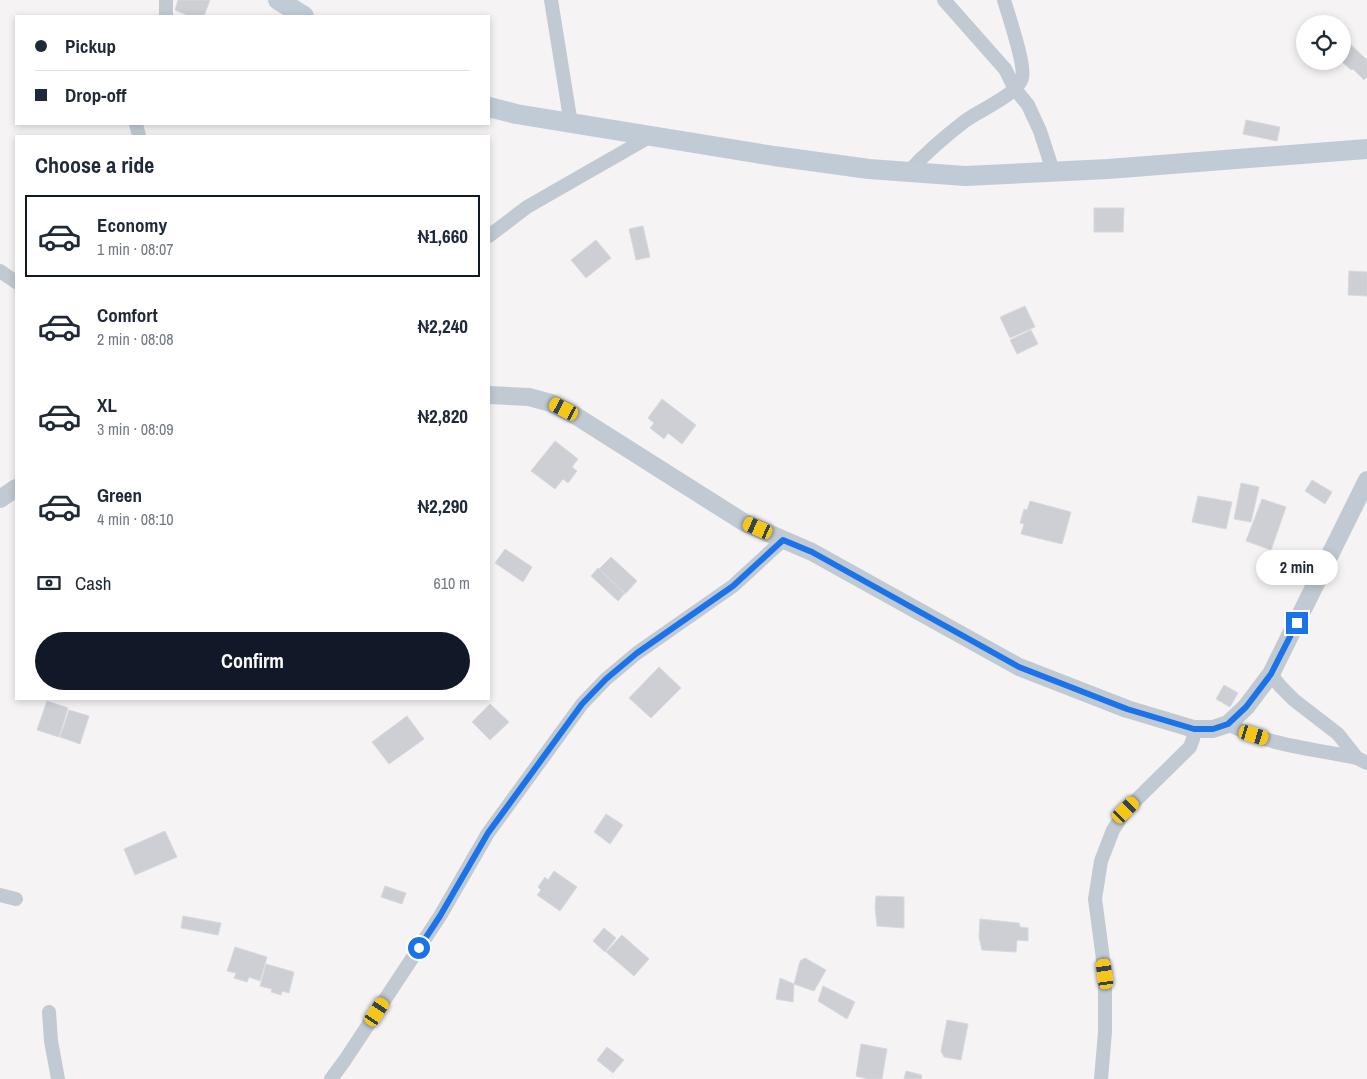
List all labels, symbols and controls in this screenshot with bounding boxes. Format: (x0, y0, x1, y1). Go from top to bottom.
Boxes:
map controls (1296, 15, 1351, 70)
button: locate (1296, 15, 1351, 70)
text: Pickup (65, 33, 116, 59)
text: Drop-off (65, 82, 126, 108)
text: Choose a ride (35, 150, 154, 180)
text: Economy (97, 212, 167, 238)
icon: car (37, 214, 82, 259)
text: ₦1,660 (418, 223, 468, 249)
text: 1 min · 08:07 (97, 238, 174, 260)
text: Comfort (97, 302, 158, 328)
icon: car (37, 304, 82, 349)
text: ₦2,240 (418, 313, 468, 339)
text: 2 min · 08:08 (97, 328, 174, 350)
text: XL (97, 392, 117, 418)
icon: car (37, 394, 82, 439)
car (547, 396, 580, 422)
text: ₦2,820 (418, 403, 468, 429)
text: 3 min · 08:09 (97, 418, 174, 440)
text: Green (97, 482, 142, 508)
icon: car (37, 484, 82, 529)
text: ₦2,290 (418, 493, 468, 519)
text: 4 min · 08:10 (97, 508, 174, 530)
car (741, 515, 774, 541)
callout: 2 min (1256, 550, 1338, 586)
text: 2 min (1280, 556, 1314, 578)
icon: cash (35, 569, 63, 597)
text: Cash (75, 570, 111, 596)
text: 610 m (434, 572, 470, 594)
route end (1286, 612, 1308, 634)
button: Confirm (35, 632, 470, 690)
car (1237, 723, 1270, 747)
car (1110, 794, 1141, 826)
route start (408, 937, 430, 959)
car (1095, 958, 1114, 990)
car (362, 995, 391, 1029)

